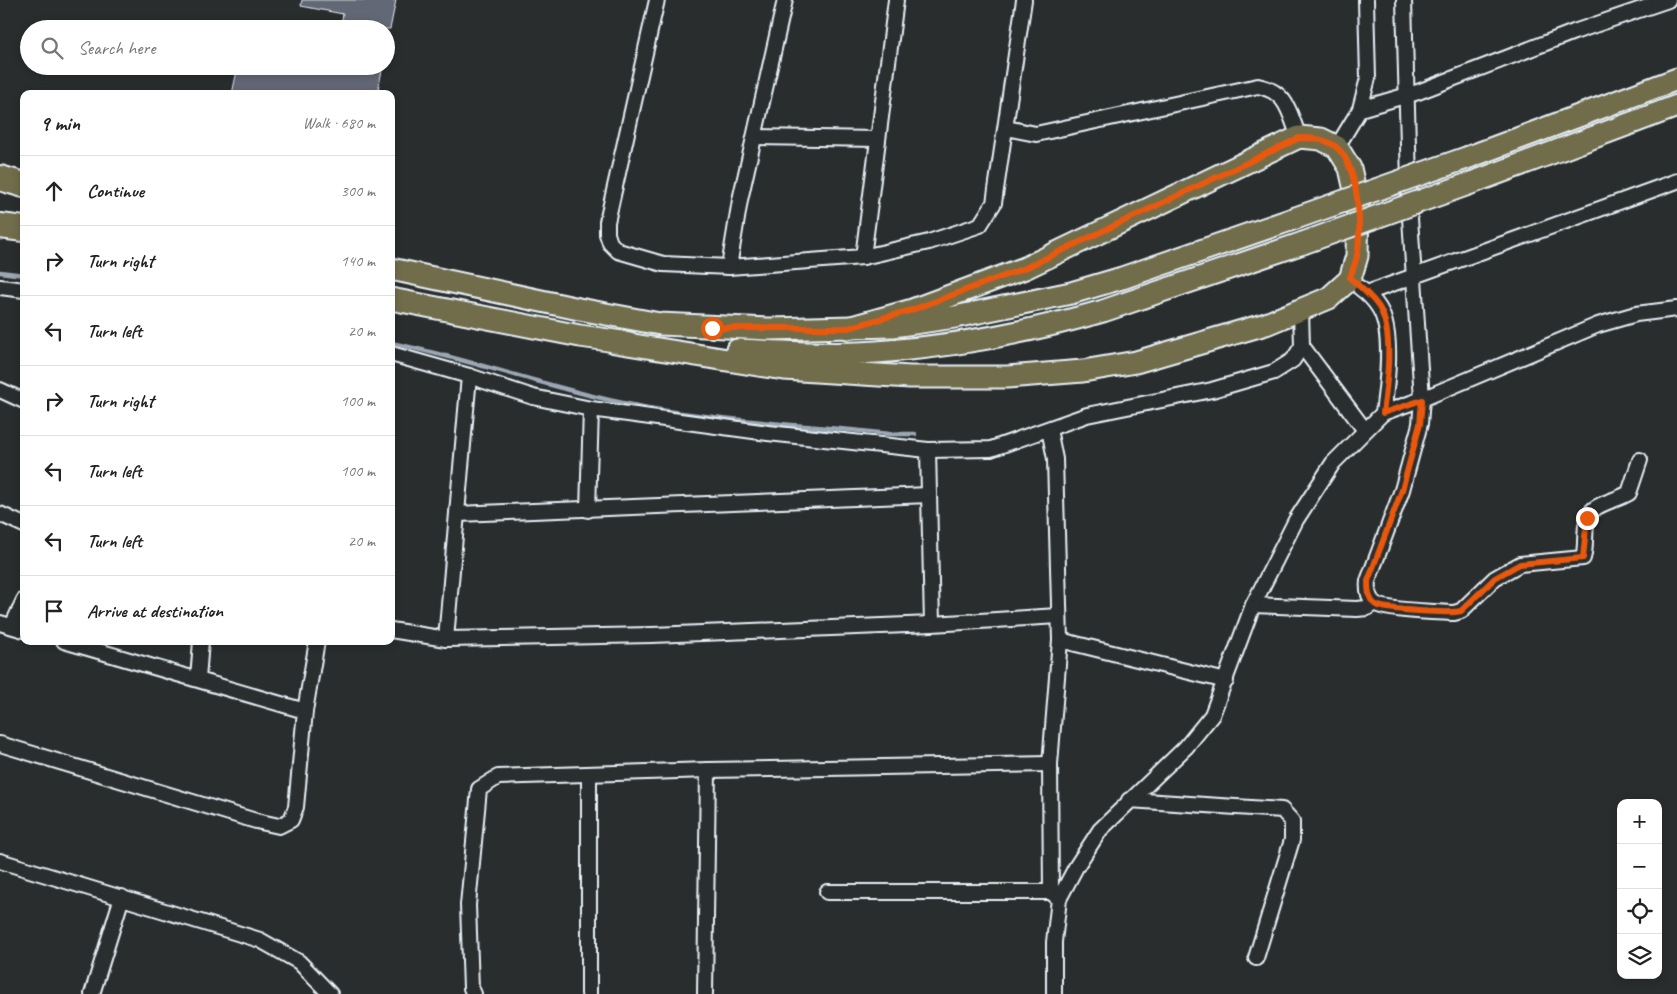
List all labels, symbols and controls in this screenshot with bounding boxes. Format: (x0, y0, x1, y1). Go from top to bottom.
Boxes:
search box (20, 20, 395, 75)
icon: search (38, 34, 66, 62)
text: Search here (78, 36, 155, 60)
text: 9 min (40, 110, 80, 136)
text: Walk · 680 m (303, 113, 375, 133)
icon: ahead (40, 177, 68, 205)
text: Continue (87, 179, 144, 203)
text: 300 m (341, 181, 375, 201)
icon: right (40, 247, 68, 275)
text: Turn right (87, 249, 154, 273)
text: 140 m (341, 251, 375, 271)
icon: left (40, 317, 68, 345)
route start (701, 317, 724, 340)
text: Turn left (87, 319, 142, 343)
text: 20 m (348, 321, 375, 341)
icon: right (40, 387, 68, 415)
text: Turn right (87, 389, 154, 413)
text: 100 m (341, 391, 375, 411)
icon: left (40, 457, 68, 485)
text: Turn left (87, 459, 142, 483)
text: 100 m (341, 461, 375, 481)
route end (1576, 507, 1599, 530)
icon: left (40, 527, 68, 555)
text: Turn left (87, 529, 142, 553)
text: 20 m (348, 531, 375, 551)
icon: arrive (40, 597, 68, 625)
text: Arrive at destination (87, 599, 223, 623)
map controls (1617, 799, 1662, 979)
button: + (1617, 799, 1662, 844)
button: − (1617, 844, 1662, 889)
button: locate (1617, 889, 1662, 934)
button: layers (1617, 934, 1662, 979)

